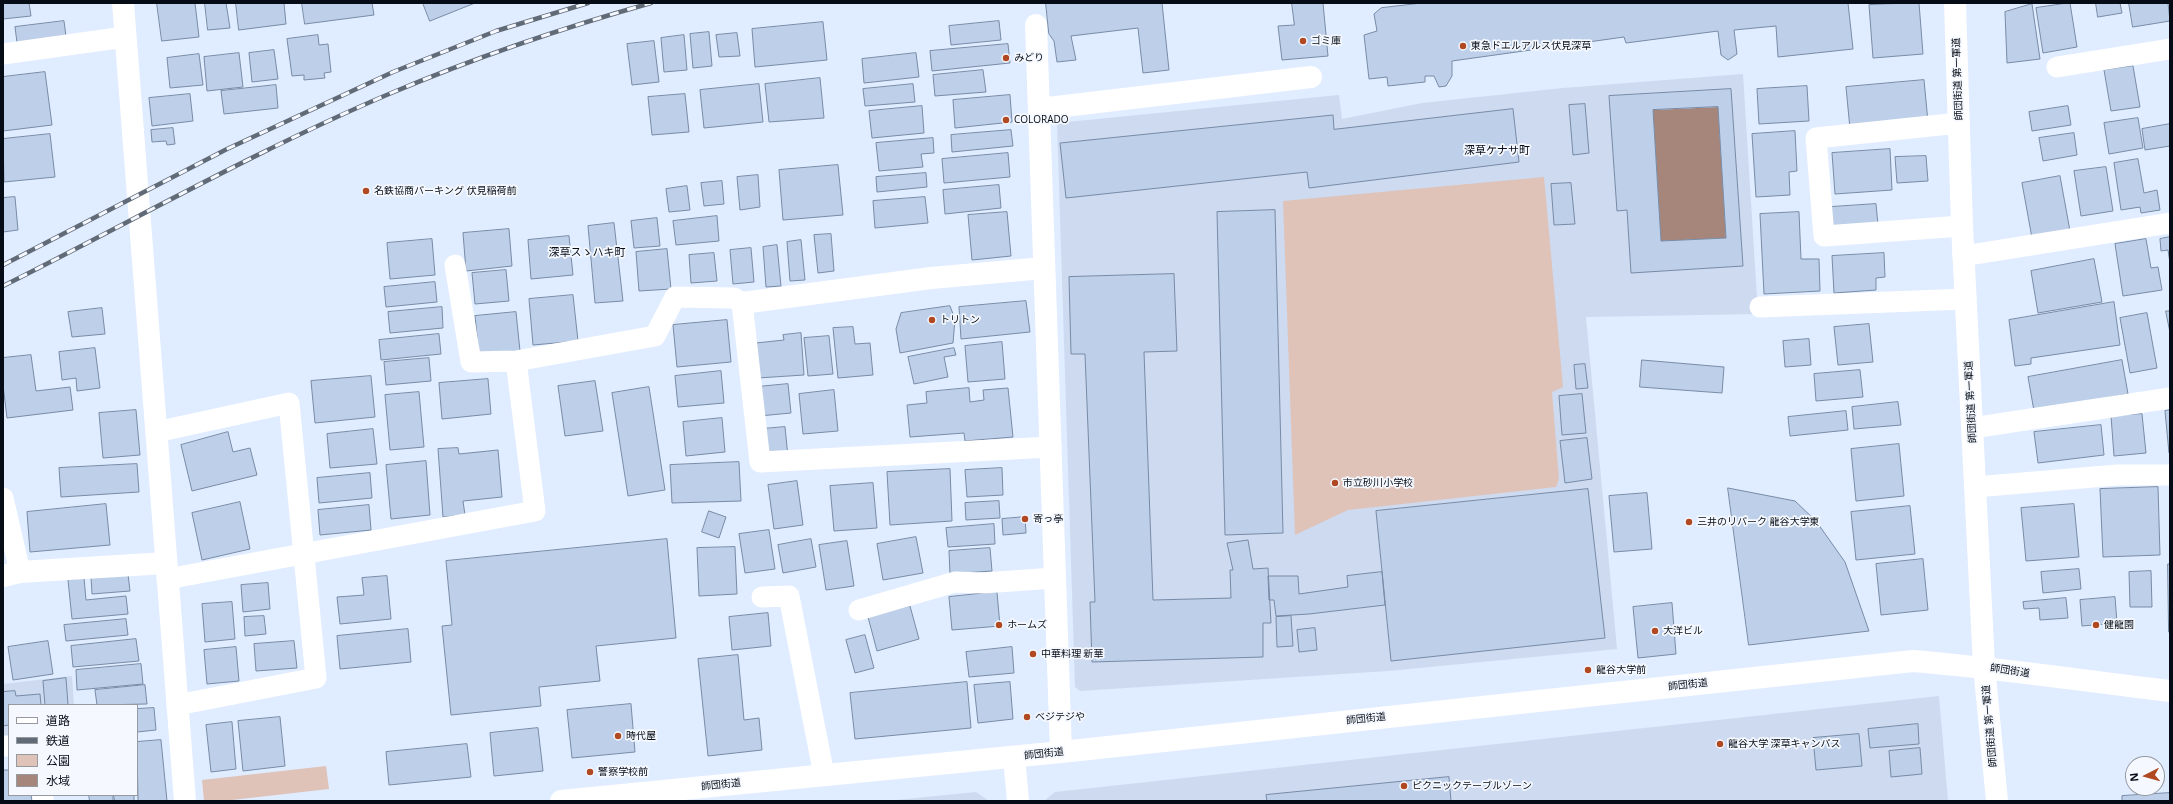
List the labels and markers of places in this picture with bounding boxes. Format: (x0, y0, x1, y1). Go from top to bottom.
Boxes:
place label: ゴミ庫 (1311, 35, 1341, 47)
marker: ゴミ庫 (1298, 36, 1308, 46)
place label: 東急ドエルアルス伏見深草 (1471, 40, 1591, 52)
marker: 東急ドエルアルス伏見深草 (1458, 41, 1468, 51)
place label: みどり (1014, 52, 1044, 64)
marker: みどり (1001, 53, 1011, 63)
place label: COLORADO (1014, 114, 1069, 126)
marker: COLORADO (1001, 115, 1011, 125)
place label: 名鉄協商パーキング 伏見稲荷前 (374, 185, 517, 197)
marker: 名鉄協商パーキング 伏見稲荷前 (361, 186, 371, 196)
place label: トリトン (940, 314, 980, 326)
marker: トリトン (927, 315, 937, 325)
place label: 市立砂川小学校 (1343, 477, 1413, 489)
marker: 市立砂川小学校 (1330, 478, 1340, 488)
place label: 寄っ亭 (1033, 513, 1063, 525)
marker: 寄っ亭 (1020, 514, 1030, 524)
place label: 三井のリパーク 龍谷大学東 (1697, 516, 1820, 528)
marker: 三井のリパーク 龍谷大学東 (1684, 517, 1694, 527)
place label: ホームズ (1007, 619, 1047, 631)
place label: 健龍園 (2104, 619, 2134, 631)
marker: ホームズ (994, 620, 1004, 630)
marker: 健龍園 (2091, 620, 2101, 630)
place label: 大洋ビル (1663, 625, 1703, 637)
marker: 大洋ビル (1650, 626, 1660, 636)
place label: 中華料理 新華 (1041, 648, 1104, 660)
marker: 中華料理 新華 (1028, 649, 1038, 659)
place label: 龍谷大学前 (1596, 664, 1646, 676)
marker: 龍谷大学前 (1583, 665, 1593, 675)
place label: ベジテジや (1035, 711, 1085, 723)
marker: ベジテジや (1022, 712, 1032, 722)
place label: 時代屋 (626, 730, 656, 742)
marker: 時代屋 (613, 731, 623, 741)
place label: 龍谷大学 深草キャンパス (1728, 738, 1841, 750)
marker: 龍谷大学 深草キャンパス (1715, 739, 1725, 749)
place label: 警察学校前 (598, 766, 648, 778)
marker: 警察学校前 (585, 767, 595, 777)
place label: ピクニックテーブルゾーン (1412, 780, 1532, 792)
marker: ピクニックテーブルゾーン (1399, 781, 1409, 791)

